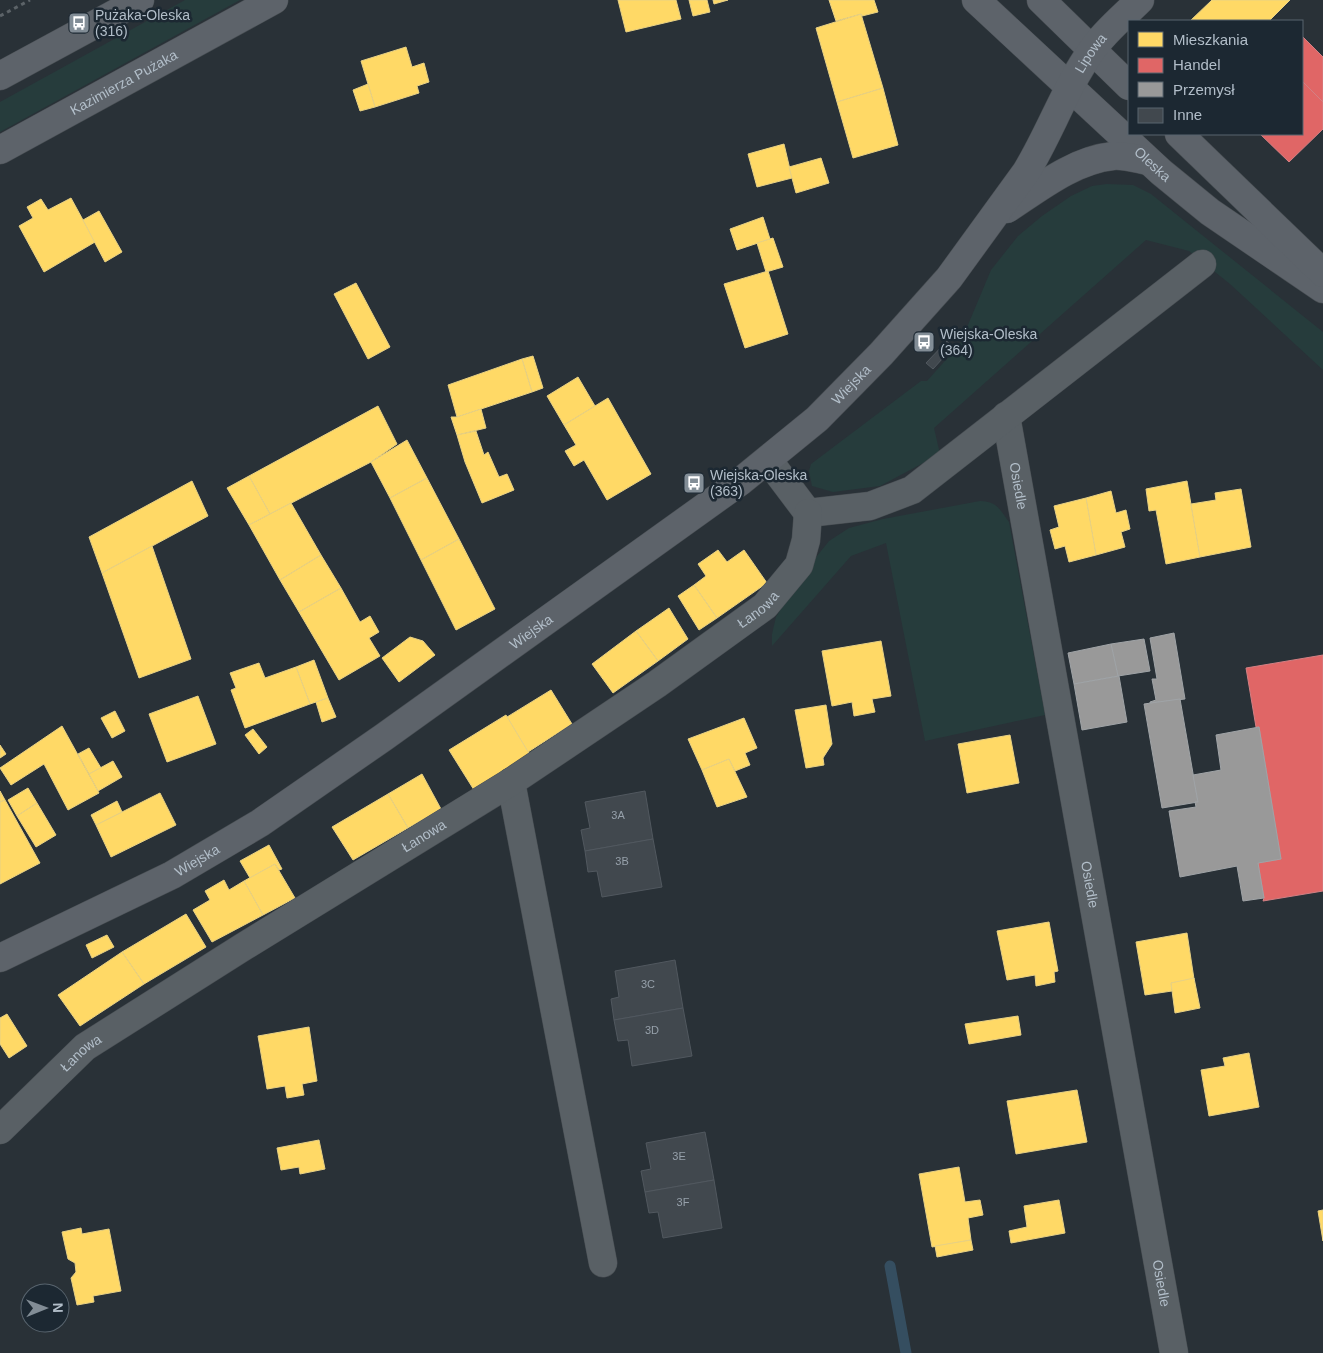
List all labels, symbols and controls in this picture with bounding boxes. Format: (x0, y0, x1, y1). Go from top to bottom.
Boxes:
place label: Pużaka-Oleska (316) (95, 7, 190, 39)
bus stop icon: Pużaka-Oleska (316) (67, 11, 91, 35)
legend (1128, 20, 1303, 135)
street label: Lipowa (1071, 30, 1110, 76)
text: Mieszkania (1173, 31, 1249, 48)
street label: Kazimierza Pużaka (67, 46, 180, 118)
text: Handel (1173, 56, 1221, 73)
text: Przemysł (1173, 81, 1235, 98)
text: Inne (1173, 106, 1202, 123)
street label: Oleska (1131, 143, 1174, 185)
place label: Wiejska-Oleska (364) (940, 326, 1037, 358)
bus stop icon: Wiejska-Oleska (364) (912, 330, 936, 354)
street label: Wiejska (828, 361, 874, 408)
street label: Osiedle (1006, 461, 1031, 511)
place label: Wiejska-Oleska (363) (710, 467, 807, 499)
bus stop icon: Wiejska-Oleska (363) (682, 471, 706, 495)
street label: Łanowa (734, 588, 782, 631)
street label: Wiejska (506, 611, 556, 652)
house number: 3A (611, 809, 625, 821)
street label: Łanowa (399, 816, 449, 855)
street label: Wiejska (172, 841, 222, 880)
house number: 3B (615, 855, 629, 867)
street label: Osiedle (1078, 860, 1102, 910)
house number: 3C (641, 978, 655, 990)
house number: 3D (645, 1024, 659, 1036)
street label: Łanowa (57, 1031, 104, 1075)
house number: 3E (672, 1150, 686, 1162)
house number: 3F (677, 1196, 690, 1208)
street label: Osiedle (1149, 1258, 1174, 1308)
north arrow (20, 1283, 70, 1333)
text: N (50, 1303, 66, 1313)

